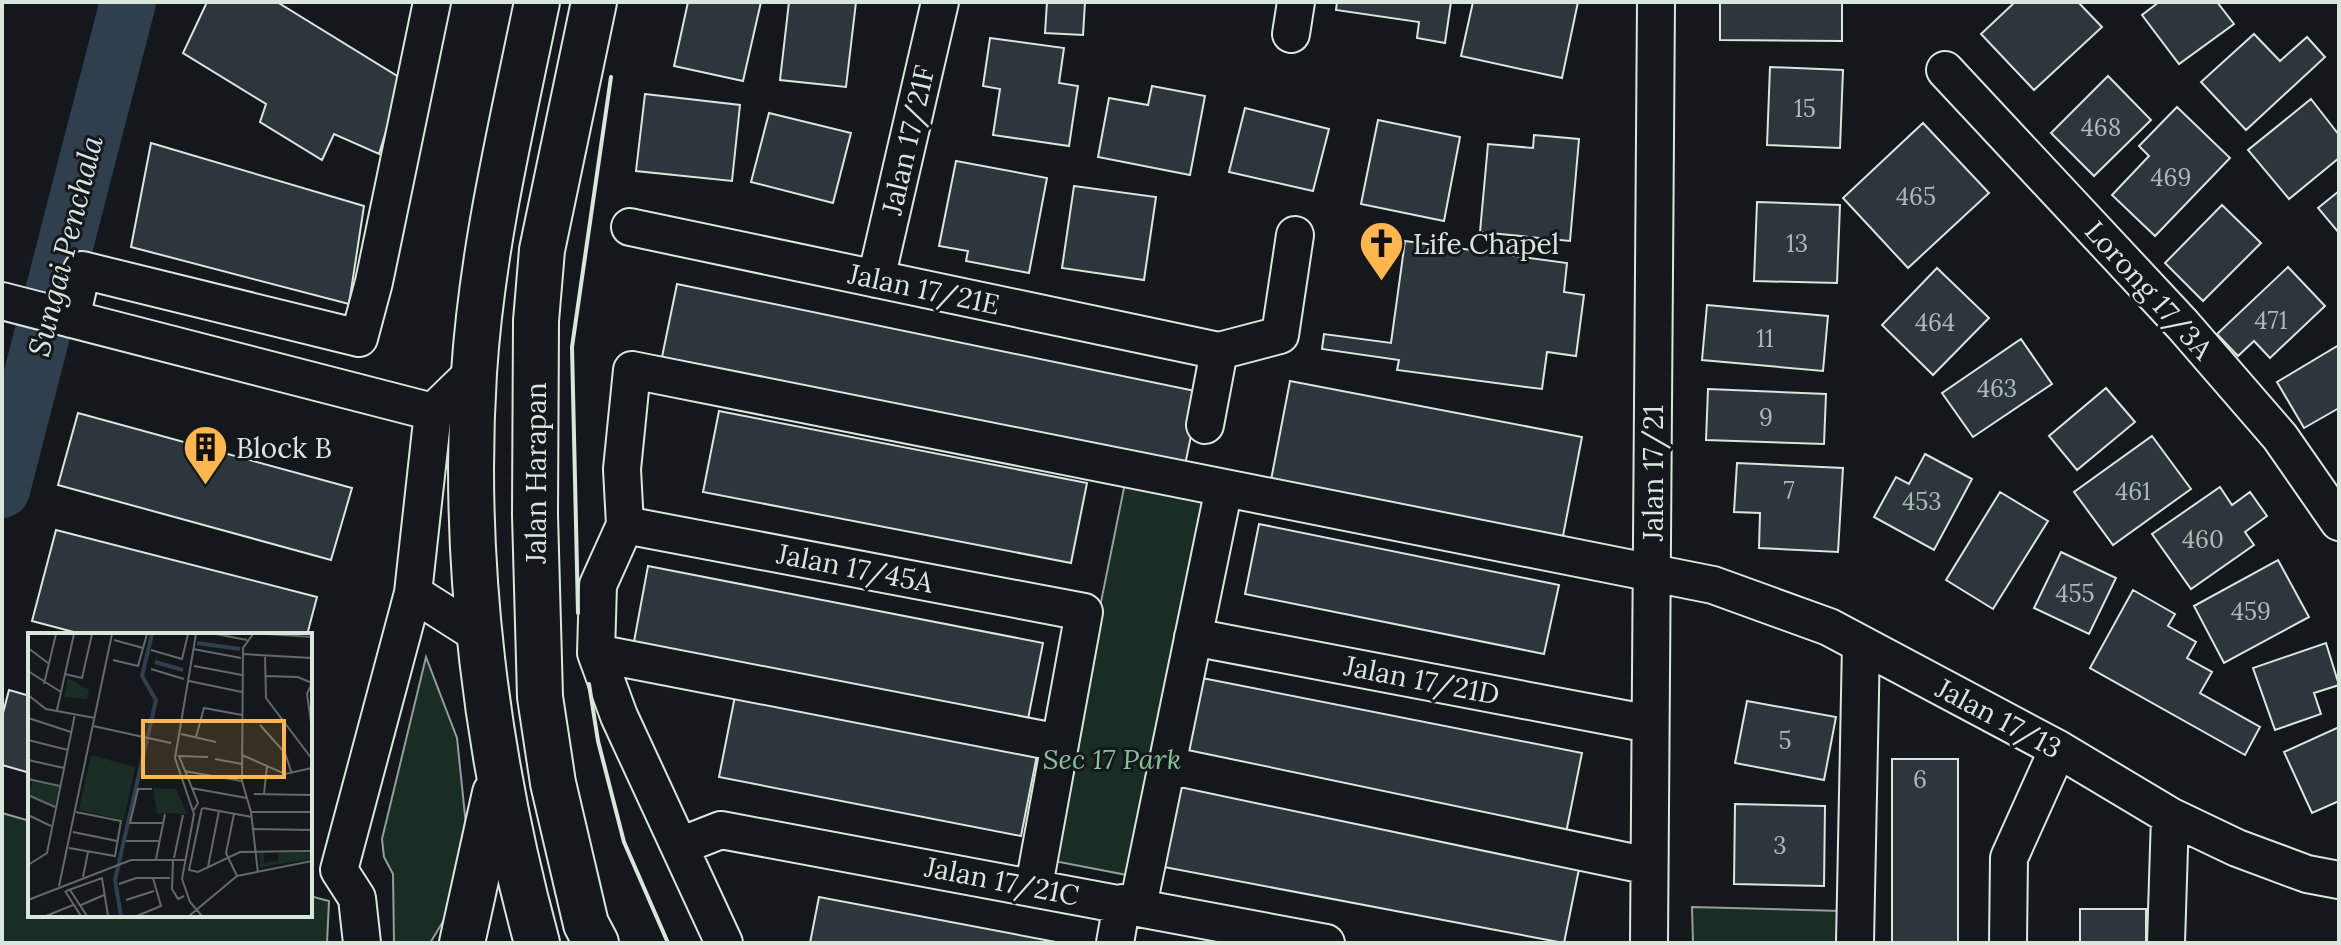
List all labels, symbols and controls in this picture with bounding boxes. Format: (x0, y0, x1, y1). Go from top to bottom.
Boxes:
street label: Jalan 17/21F (873, 62, 943, 219)
house number: 15 (1794, 93, 1816, 124)
house number: 468 (2081, 112, 2121, 143)
water label: Sungai Penchala (19, 131, 111, 360)
house number: 469 (2151, 162, 2191, 193)
house number: 465 (1896, 181, 1936, 212)
street label: Lorong 17/3A (2077, 213, 2221, 367)
church icon: Life Chapel (1358, 220, 1406, 283)
place label: Life Chapel (1413, 226, 1559, 262)
house number: 13 (1786, 228, 1808, 259)
street label: Jalan 17/21E (844, 255, 1003, 323)
house number: 471 (2255, 305, 2287, 336)
house number: 464 (1915, 307, 1955, 338)
house number: 11 (1756, 323, 1774, 354)
house number: 463 (1977, 373, 2017, 404)
street label: Jalan Harapan (518, 382, 554, 565)
house number: 9 (1759, 402, 1773, 433)
street label: Jalan 17/21 (1635, 405, 1671, 542)
building icon: Block B (181, 424, 229, 487)
place label: Block B (236, 430, 332, 466)
house number: 7 (1783, 475, 1795, 506)
house number: 461 (2115, 476, 2151, 507)
house number: 453 (1902, 486, 1942, 517)
house number: 460 (2182, 524, 2224, 555)
street label: Jalan 17/45A (773, 535, 936, 601)
house number: 455 (2055, 578, 2095, 609)
house number: 459 (2231, 596, 2271, 627)
inset map (28, 633, 312, 917)
street label: Jalan 17/21D (1340, 647, 1503, 713)
street label: Jalan 17/13 (1929, 669, 2068, 766)
house number: 5 (1778, 725, 1792, 756)
park label: Sec 17 Park (1043, 741, 1181, 777)
house number: 6 (1913, 764, 1927, 795)
house number: 3 (1773, 830, 1787, 861)
street label: Jalan 17/21C (921, 848, 1082, 914)

